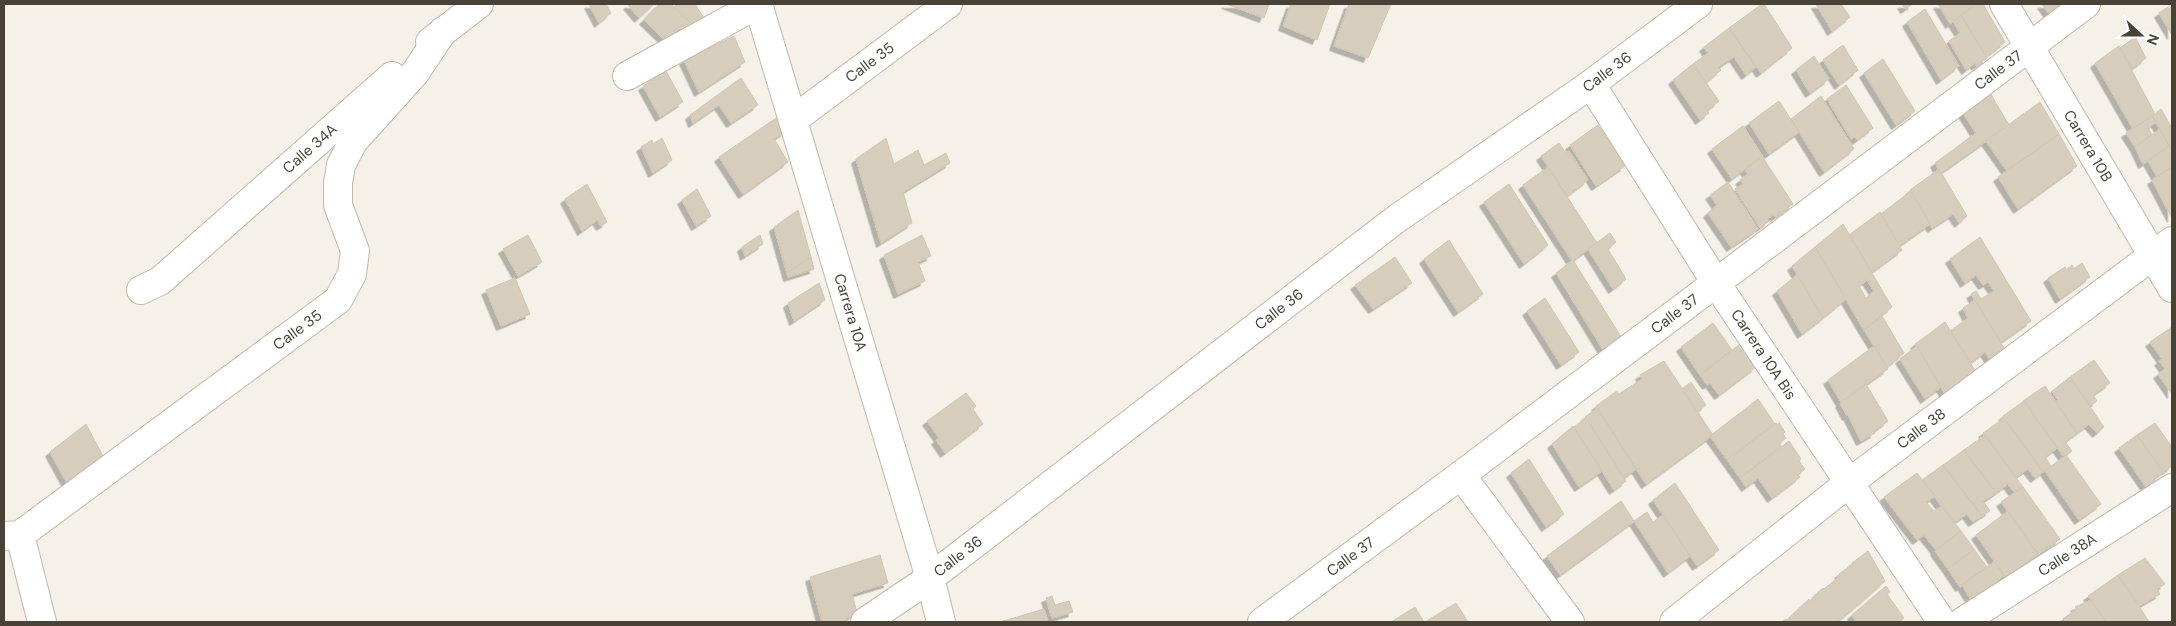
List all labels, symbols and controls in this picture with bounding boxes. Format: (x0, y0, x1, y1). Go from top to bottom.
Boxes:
north arrow (2116, 10, 2166, 60)
text: N (2143, 32, 2163, 48)
street label: Calle 35 (841, 38, 898, 87)
street label: Calle 37 (1970, 46, 2026, 95)
street label: Calle 36 (1579, 47, 1636, 97)
street label: Carrera 10B (2059, 106, 2117, 186)
street label: Calle 34A (278, 119, 341, 178)
street label: Carrera 10A (829, 271, 872, 354)
street label: Calle 36 (1251, 284, 1308, 334)
street label: Calle 37 (1647, 289, 1703, 338)
street label: Calle 35 (269, 305, 326, 355)
street label: Carrera 10A Bis (1726, 306, 1801, 404)
street label: Calle 38 (1893, 404, 1950, 453)
street label: Calle 38A (2034, 529, 2100, 581)
street label: Calle 36 (930, 531, 987, 581)
street label: Calle 37 (1322, 532, 1378, 581)

